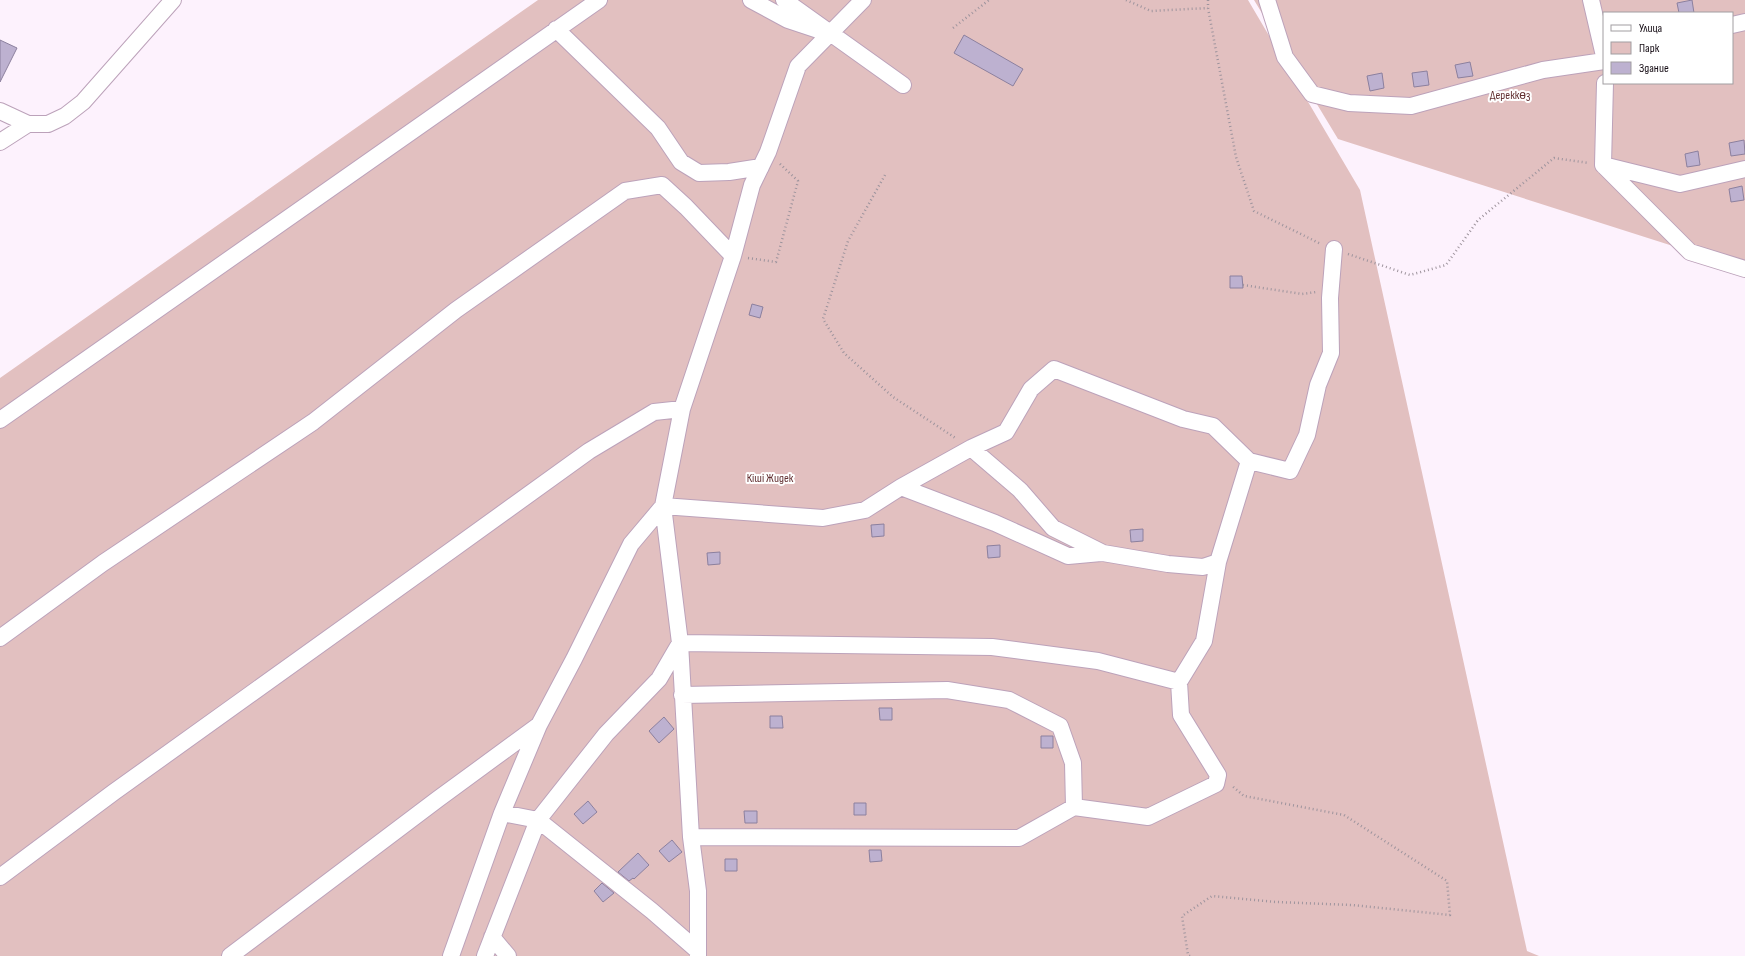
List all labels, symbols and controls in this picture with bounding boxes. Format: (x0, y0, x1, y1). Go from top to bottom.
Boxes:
legend (1603, 12, 1733, 84)
text: Улица (1639, 21, 1663, 36)
text: Парк (1639, 41, 1660, 56)
text: Здание (1639, 61, 1669, 76)
park label: Дереккөз (1490, 88, 1530, 103)
park label: Кіші Жидек (747, 471, 794, 486)

